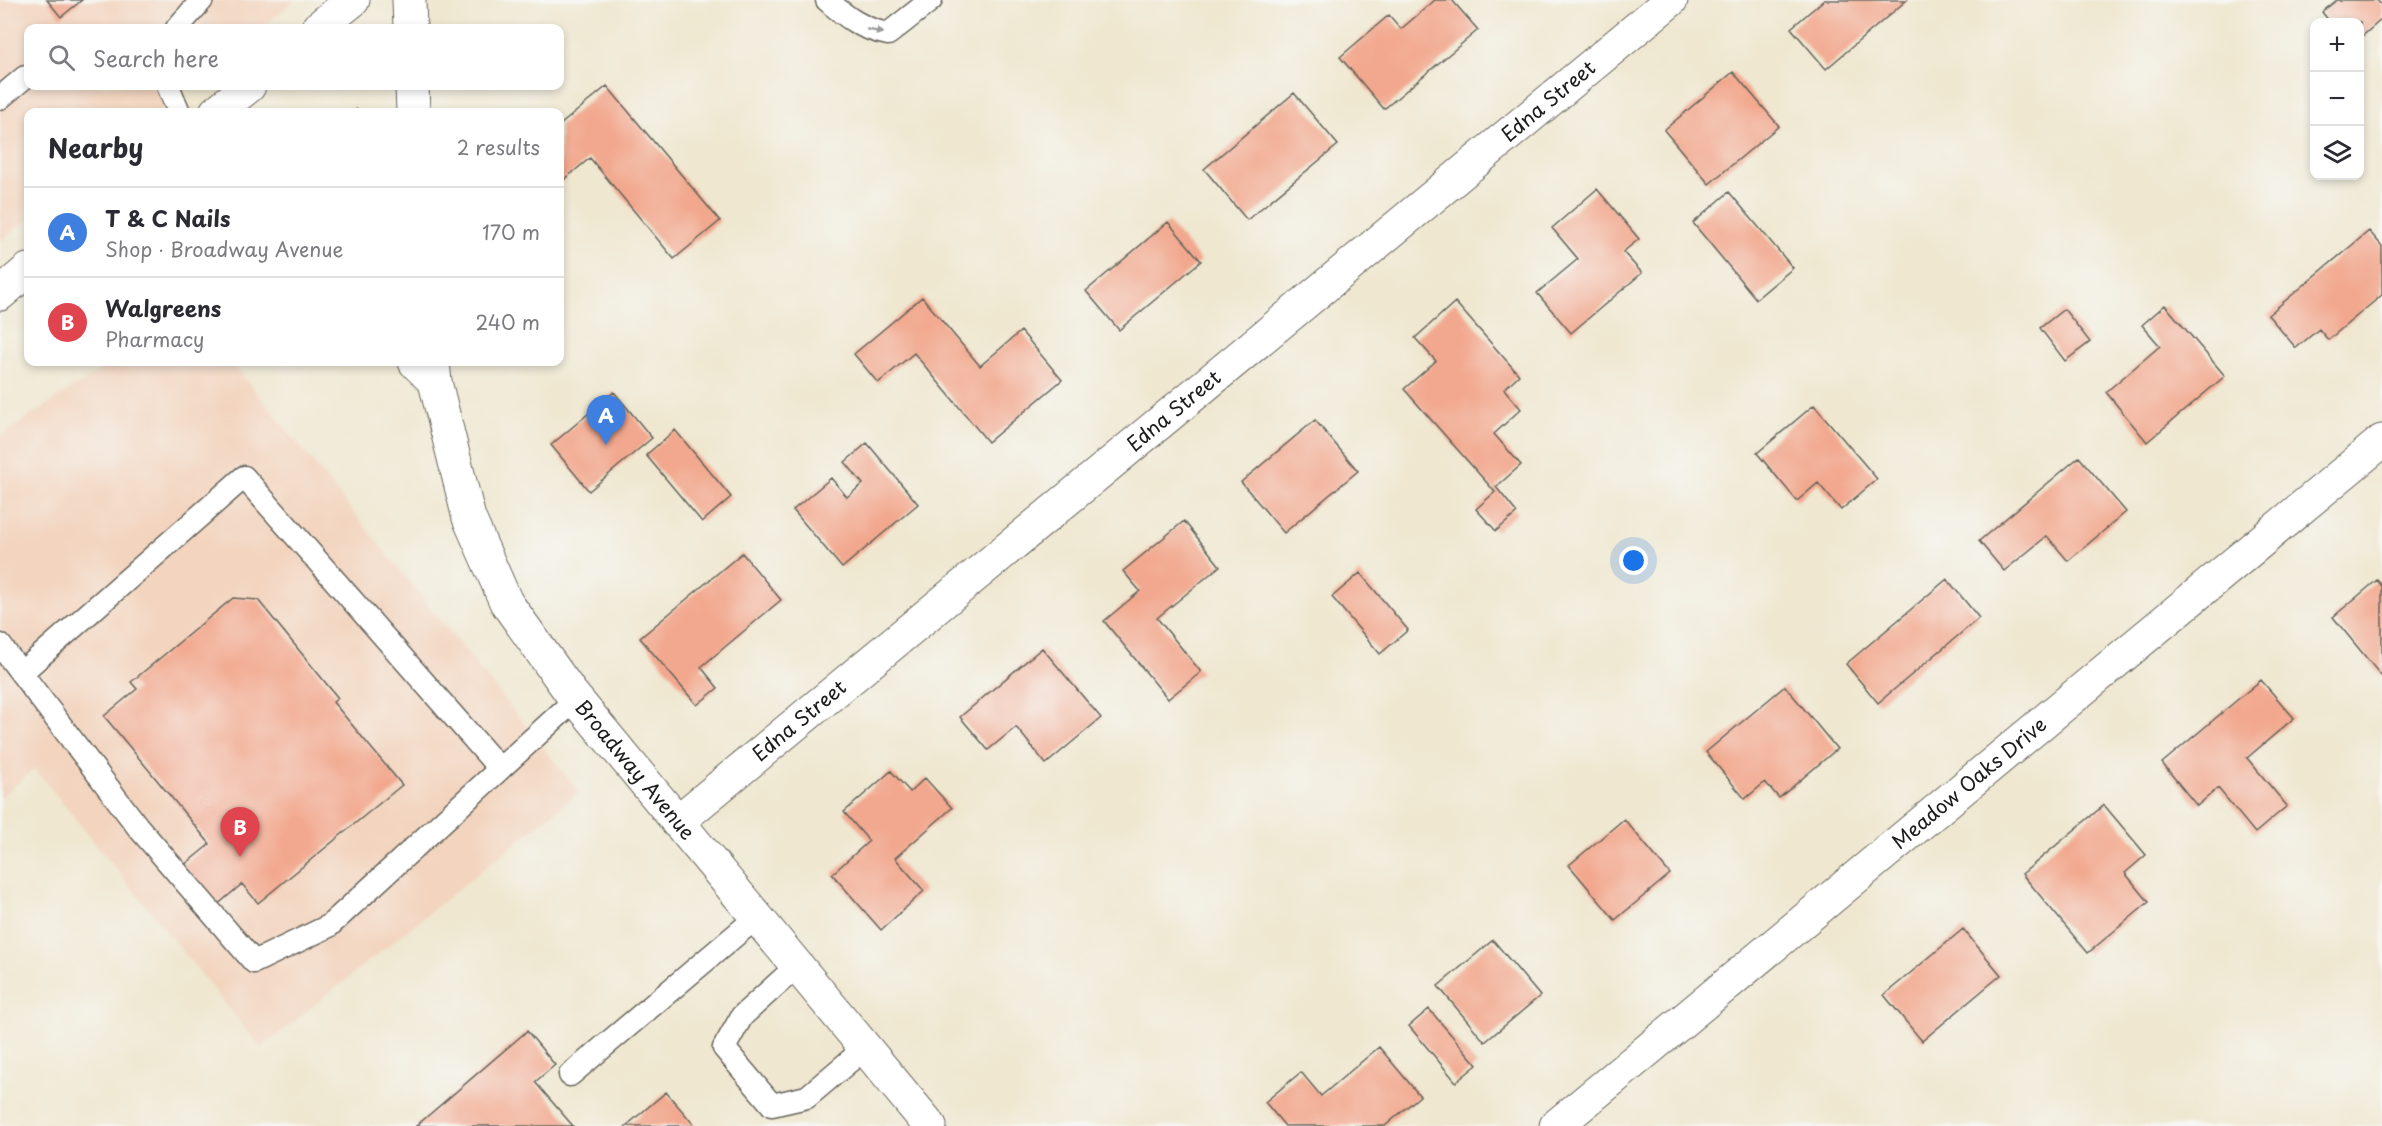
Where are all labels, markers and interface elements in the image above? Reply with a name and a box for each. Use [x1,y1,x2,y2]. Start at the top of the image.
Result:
map controls [2310,18,2364,180]
button: + [2310,18,2364,72]
search box [24,24,564,90]
one-way arrow [866,27,885,36]
icon: search [45,41,78,74]
text: Search here [93,41,219,74]
street label: Edna Street [1494,53,1601,148]
button: − [2310,72,2364,126]
button: layers [2310,126,2364,180]
text: Nearby [48,128,143,167]
text: 2 results [457,132,540,162]
text: T & C Nails [105,201,231,234]
text: A [60,217,75,247]
text: 170 m [482,217,540,247]
text: Shop · Broadway Avenue [105,234,343,264]
text: Walgreens [105,291,221,324]
text: B [61,307,74,337]
text: 240 m [475,307,540,337]
text: Pharmacy [105,324,205,354]
street label: Edna Street [1120,362,1227,458]
pin: A [586,396,626,445]
your location [1619,546,1648,575]
street label: Edna Street [745,672,852,768]
street label: Broadway Avenue [569,693,703,846]
street label: Meadow Oaks Drive [1885,709,2053,856]
pin: B [220,808,260,857]

